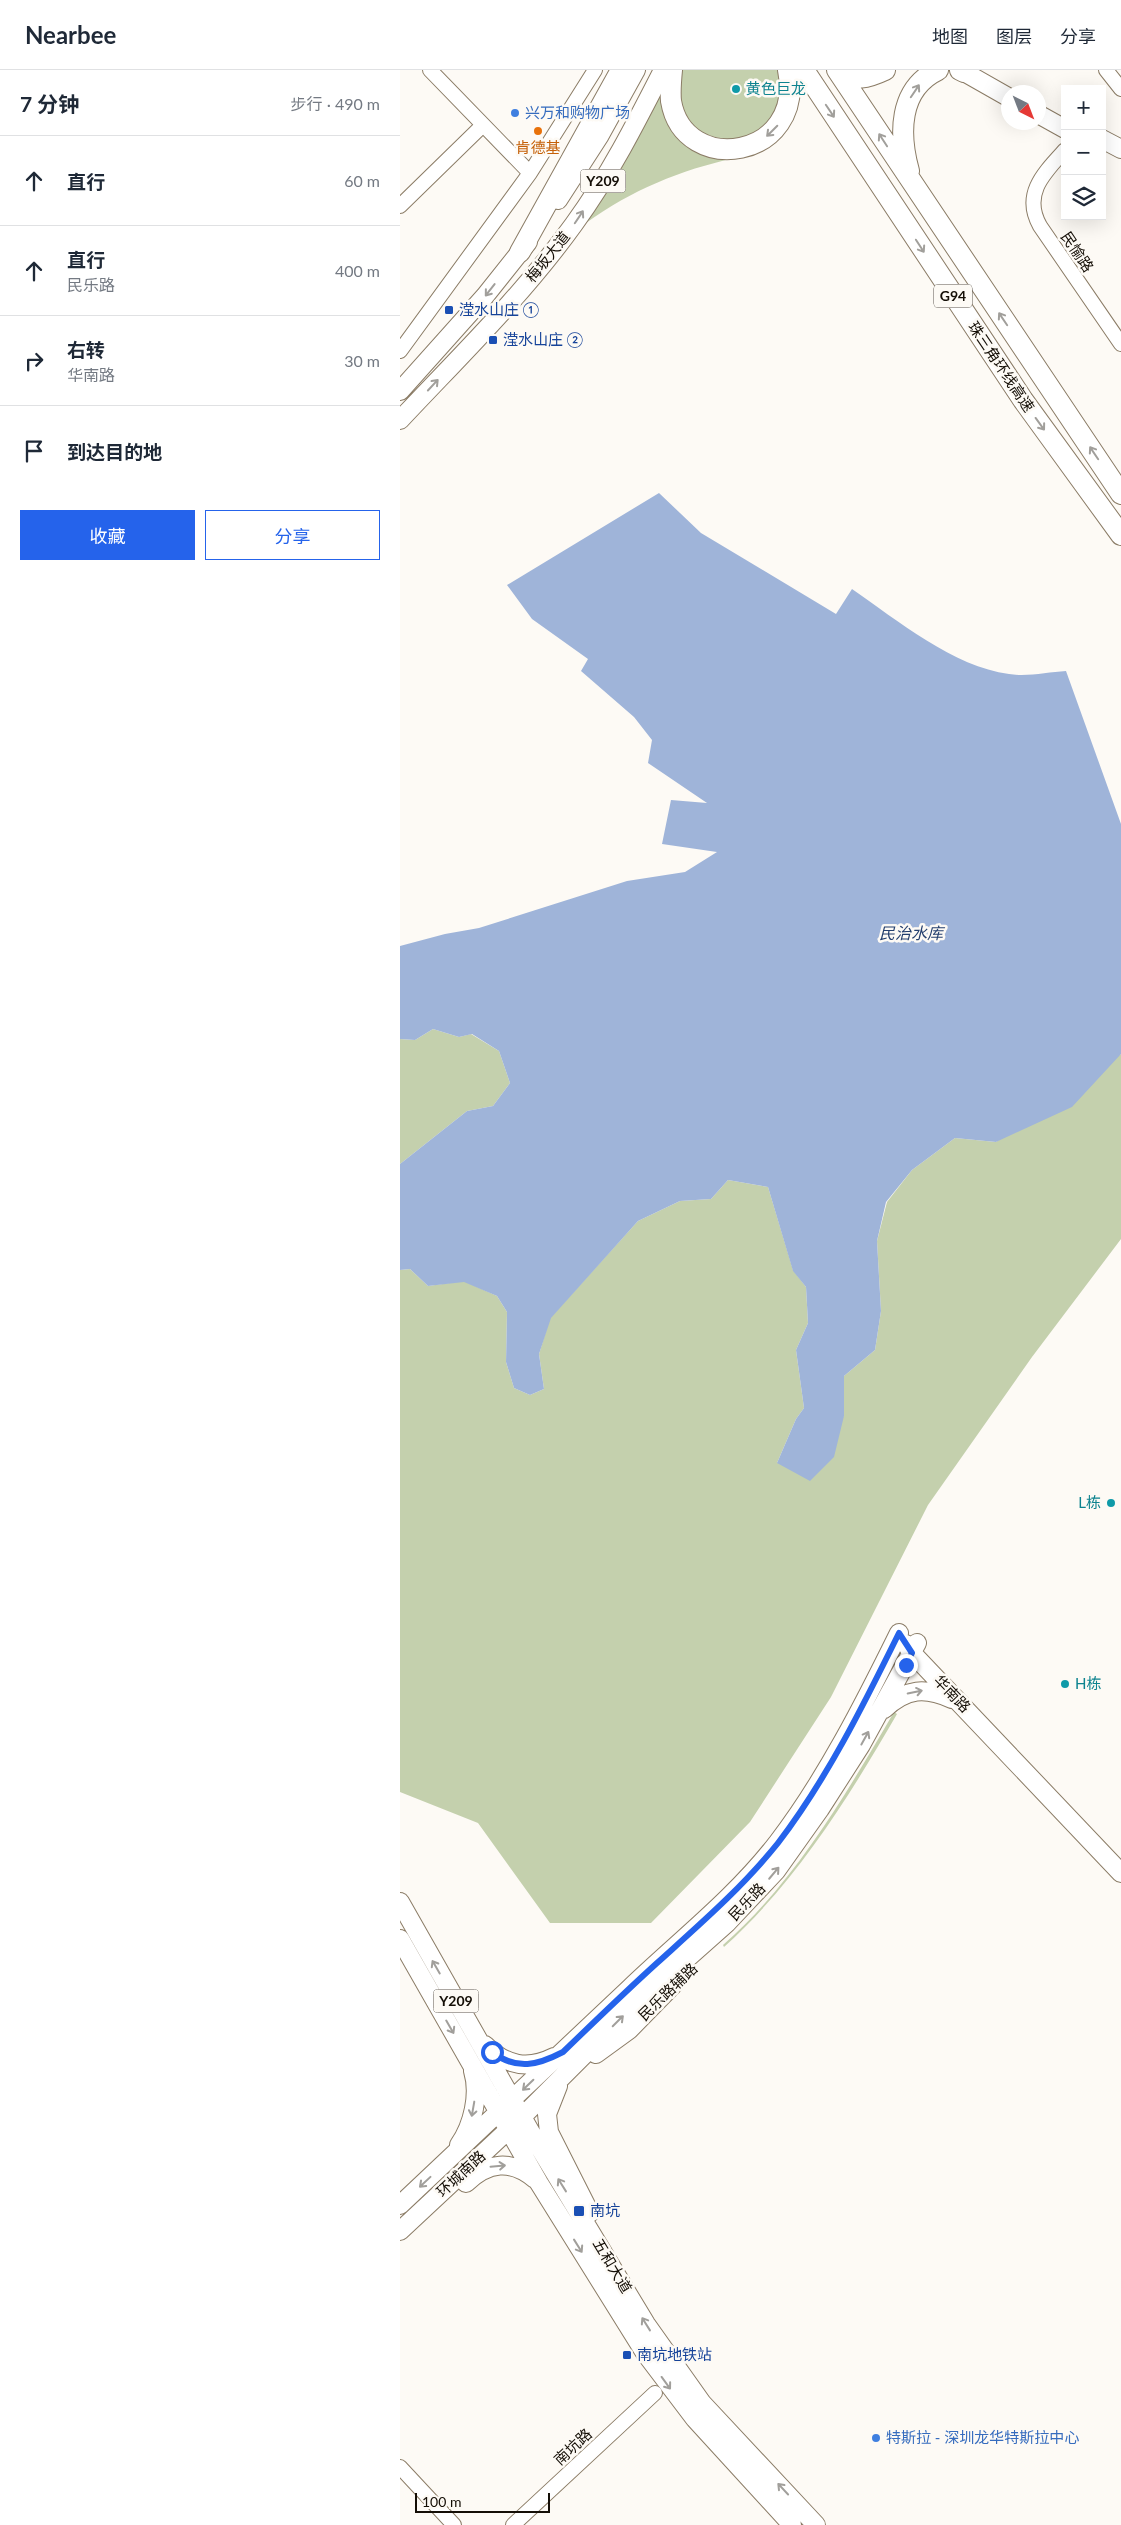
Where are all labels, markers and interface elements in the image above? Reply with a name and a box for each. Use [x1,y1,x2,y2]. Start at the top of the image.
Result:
text: Nearbee [25,20,116,49]
text: 地图 [932,25,968,47]
text: 图层 [996,25,1032,47]
text: 分享 [1060,25,1096,47]
place label: 黄色巨龙 [746,79,806,97]
marker: 黄色巨龙 [730,83,742,95]
one-way arrow [910,84,920,98]
north arrow [1001,85,1046,130]
map controls [1061,85,1106,220]
button: + [1061,85,1106,130]
text: 7 分钟 [20,91,79,116]
text: 步行 · 490 m [291,94,380,113]
place label: 兴万和购物广场 [525,103,630,121]
one-way arrow [826,103,836,117]
marker: 兴万和购物广场 [509,107,521,119]
marker: 肯德基 [532,125,544,137]
one-way arrow [766,125,779,137]
button: − [1061,130,1106,175]
one-way arrow [878,133,888,147]
place label: 肯德基 [515,138,561,156]
icon: ahead [20,167,48,195]
text: 直行 [67,170,105,193]
road number: Y209 [580,170,626,192]
text: 60 m [344,171,380,190]
button: layers [1061,175,1106,220]
one-way arrow [574,210,584,224]
street label: 梅坂大道 [521,227,573,285]
street label: 民愉路 [1058,228,1098,275]
one-way arrow [915,239,925,253]
text: 直行 [67,248,105,271]
icon: ahead [20,257,48,285]
text: 400 m [335,261,380,280]
text: 民乐路 [67,275,115,294]
one-way arrow [484,283,495,296]
road number: G94 [934,285,972,308]
place label: 滢水山庄 ① [459,300,539,318]
marker: 滢水山庄 ① [443,304,455,316]
one-way arrow [997,312,1007,326]
street label: 珠三角环线高速 [965,318,1039,415]
place label: 滢水山庄 ② [503,330,583,348]
marker: 滢水山庄 ② [487,334,499,346]
text: 右转 [67,338,105,361]
icon: right [20,347,48,375]
text: 30 m [344,351,380,370]
text: 华南路 [67,365,115,384]
one-way arrow [427,378,439,391]
one-way arrow [1035,417,1046,430]
icon: arrive [20,437,48,465]
text: 到达目的地 [67,440,162,463]
one-way arrow [1089,446,1099,460]
button: 收藏 [20,510,195,560]
button: 分享 [205,510,380,560]
water label: 民治水库 [879,923,946,942]
place label: L栋 [1078,1493,1101,1511]
marker: L栋 [1105,1497,1117,1509]
route end [895,1654,918,1677]
street label: 华南路 [931,1671,975,1716]
place label: H栋 [1075,1674,1101,1692]
marker: H栋 [1059,1678,1071,1690]
one-way arrow [907,1687,923,1696]
one-way arrow [860,1731,870,1746]
one-way arrow [769,1866,780,1879]
street label: 民乐路 [724,1879,768,1924]
one-way arrow [431,1959,441,1974]
street label: 民乐路辅路 [634,1959,701,2024]
road number: Y209 [434,1990,478,2012]
one-way arrow [612,2015,624,2027]
one-way arrow [445,2019,455,2034]
route start [481,2041,504,2064]
one-way arrow [522,2079,534,2091]
one-way arrow [467,2101,477,2117]
street label: 环城南路 [432,2146,488,2200]
one-way arrow [489,2161,505,2171]
one-way arrow [418,2176,431,2188]
one-way arrow [557,2178,567,2192]
place label: 南坑 [590,2201,620,2219]
marker: 南坑 [572,2204,586,2218]
street label: 五和大道 [590,2235,636,2296]
one-way arrow [574,2239,584,2253]
one-way arrow [641,2317,651,2331]
place label: 南坑地铁站 [637,2345,712,2363]
marker: 南坑地铁站 [621,2349,633,2361]
one-way arrow [661,2376,671,2390]
street label: 南坑路 [550,2424,595,2468]
place label: 特斯拉 - 深圳龙华特斯拉中心 [886,2428,1079,2446]
marker: 特斯拉 - 深圳龙华特斯拉中心 [870,2432,882,2444]
one-way arrow [777,2483,789,2496]
scale bar [415,2490,550,2513]
text: 100 m [422,2493,461,2510]

